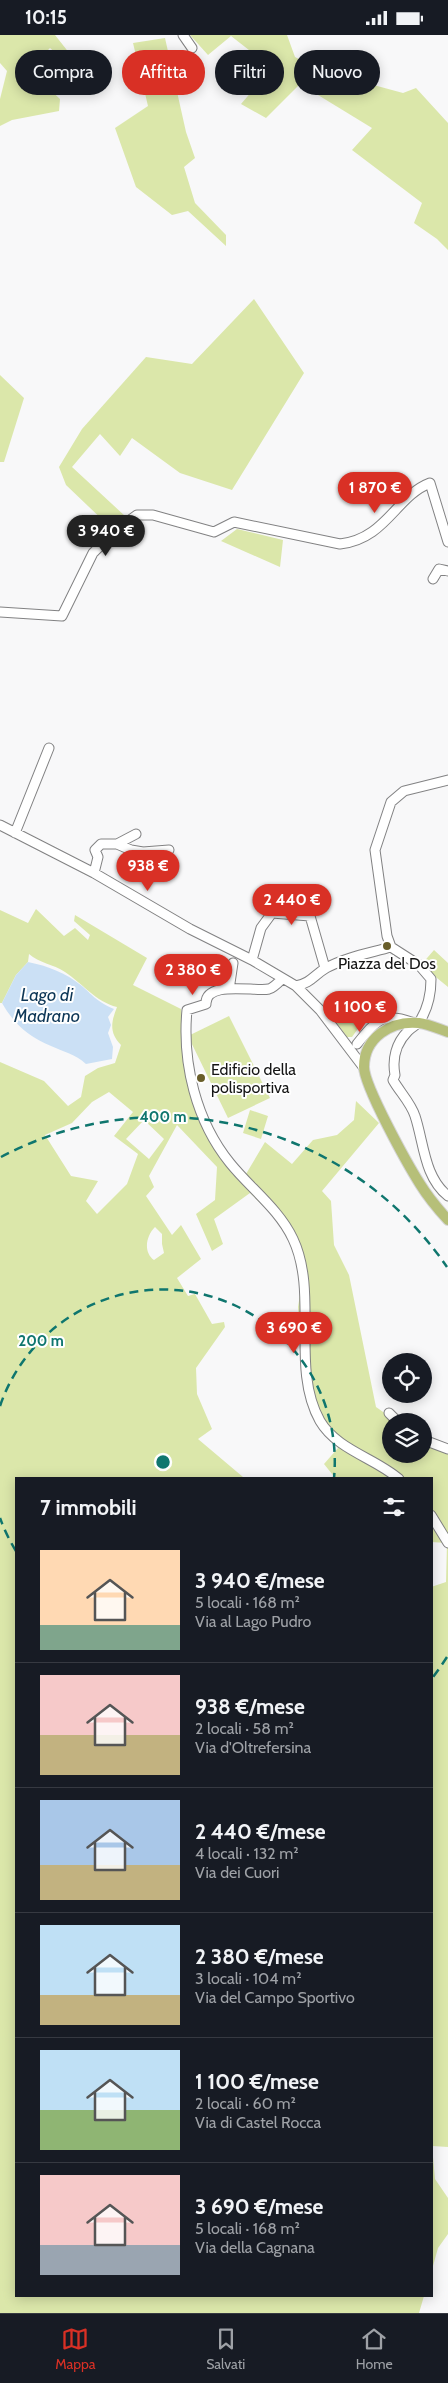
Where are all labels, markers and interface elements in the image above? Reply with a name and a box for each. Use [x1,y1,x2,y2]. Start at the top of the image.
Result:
text: 10:15 [25,6,67,29]
chip: Compra [15,50,112,95]
chip: Affitta [122,50,205,95]
chip: Filtri [215,50,284,95]
chip: Nuovo [294,50,380,95]
pin: 1 870 € [329,471,421,514]
text: 1 870 € [349,478,401,497]
pin: 3 940 € [60,515,152,557]
text: 3 940 € [78,521,134,540]
pin: 938 € [113,849,183,892]
text: 938 € [127,856,169,875]
pin: 2 440 € [246,883,338,926]
text: 2 440 € [263,890,321,909]
marker: Piazza del Dos [381,940,393,952]
pin: 2 380 € [147,953,239,996]
place label: Piazza del Dos [338,954,436,973]
text: 2 380 € [165,960,221,979]
water label: Lago di Madrano [13,984,80,1027]
pin: 1 100 € [314,991,406,1033]
text: 1 100 € [334,997,386,1016]
place label: Edificio della polisportiva [211,1060,296,1097]
marker: Edificio della polisportiva [195,1072,207,1084]
text: 400 m [140,1108,186,1126]
pin: 3 690 € [248,1311,340,1354]
text: 3 690 € [266,1318,322,1337]
text: 200 m [18,1332,64,1350]
map controls [382,1353,432,1463]
button: locate [382,1353,432,1403]
button: layers [382,1413,432,1463]
centre of rings [154,1453,172,1471]
icon: filters [380,1493,408,1521]
text: 7 immobili [40,1495,137,1520]
text: 3 940 €/mese [195,1568,325,1593]
icon: home [80,1570,140,1630]
text: 5 locali · 168 m² [195,1593,300,1612]
text: Via al Lago Pudro [195,1612,311,1631]
text: 938 €/mese [195,1694,305,1719]
icon: home [80,1695,140,1755]
text: 2 locali · 58 m² [195,1719,294,1738]
text: Via d'Oltrefersina [195,1738,311,1757]
text: 2 440 €/mese [195,1819,326,1844]
icon: home [80,1820,140,1880]
text: 4 locali · 132 m² [195,1844,299,1863]
text: Via dei Cuori [195,1863,279,1882]
text: 2 380 €/mese [195,1944,324,1969]
icon: home [80,1945,140,2005]
text: 3 locali · 104 m² [195,1969,301,1988]
text: Via del Campo Sportivo [195,1988,355,2007]
text: 1 100 €/mese [195,2069,319,2094]
icon: home [80,2070,140,2130]
text: 2 locali · 60 m² [195,2094,296,2113]
text: Via di Castel Rocca [195,2113,321,2132]
text: 3 690 €/mese [195,2194,323,2219]
icon: home [80,2195,140,2255]
text: 5 locali · 168 m² [195,2219,300,2238]
text: Via della Cagnana [195,2238,315,2257]
tab: Mappa [55,2325,96,2373]
tab: Salvati [206,2325,245,2373]
tab: Home [356,2325,393,2373]

